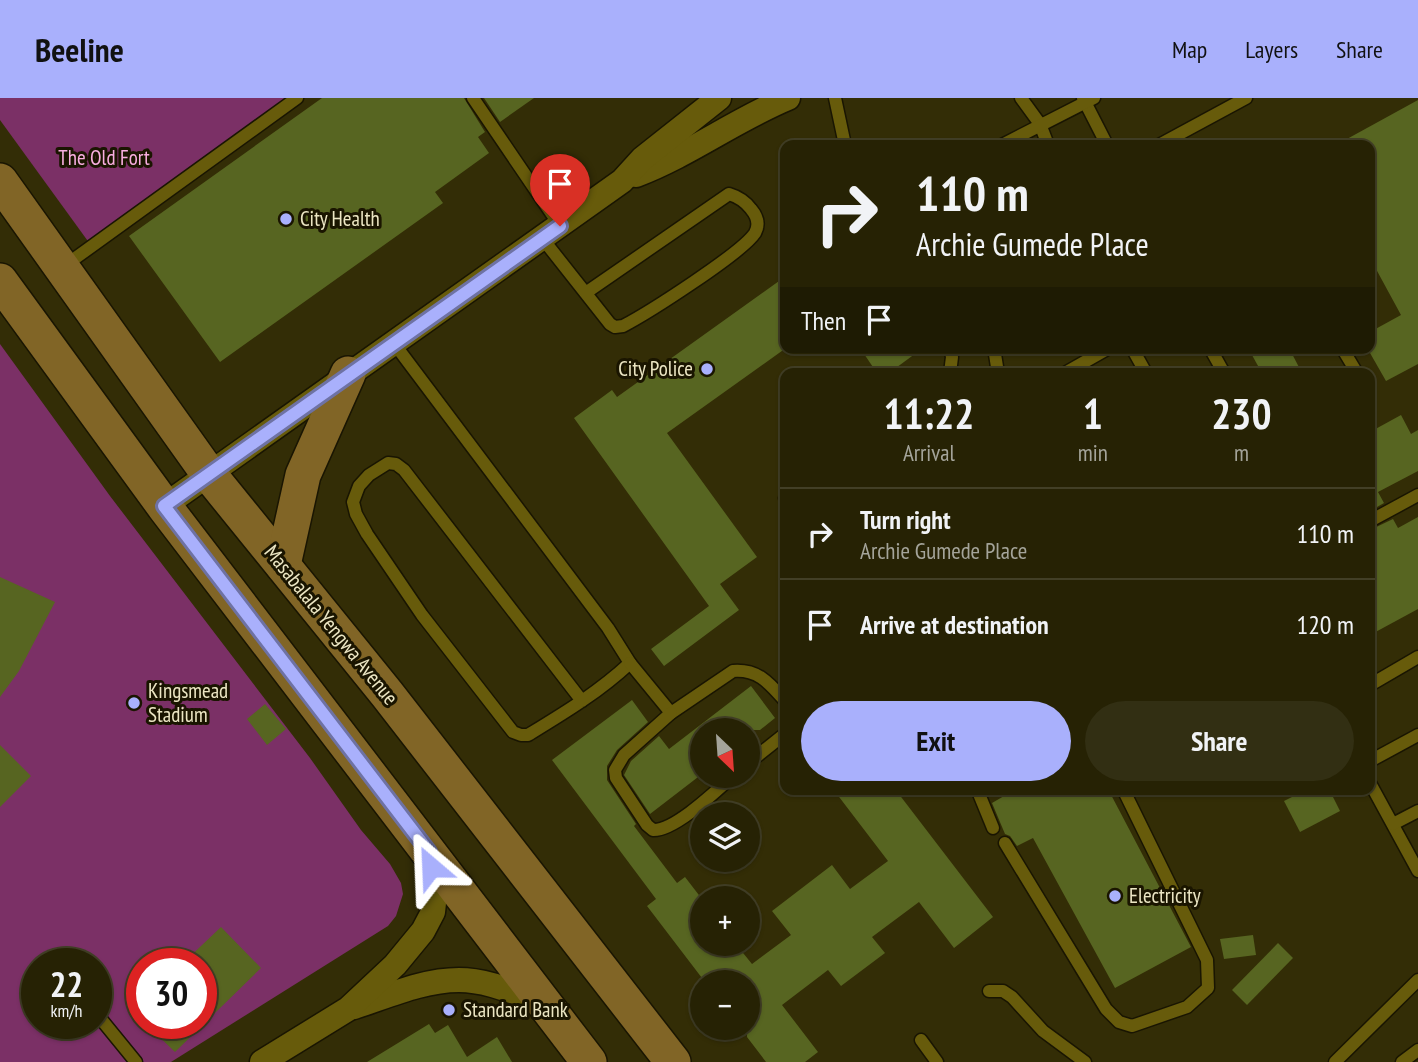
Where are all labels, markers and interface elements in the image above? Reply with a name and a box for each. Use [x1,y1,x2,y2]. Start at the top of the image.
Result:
text: Beeline [35,28,124,71]
text: Map [1172,34,1207,65]
text: Layers [1245,34,1298,65]
text: Share [1336,34,1383,65]
park label: The Old Fort [58,144,150,171]
pin [530,154,590,226]
text: 110 m [916,161,1029,225]
icon: arrive [541,165,579,203]
icon: right [801,168,892,259]
place label: City Health [300,205,380,232]
marker: City Health [278,211,294,227]
text: Archie Gumede Place [916,223,1149,265]
icon: arrive [860,301,898,339]
text: Then [801,304,846,337]
place label: City Police [618,355,693,382]
marker: City Police [699,361,715,377]
text: 11:22 [883,386,974,441]
text: 1 [1083,386,1103,441]
text: 230 [1211,386,1272,441]
text: Arrival [903,438,955,467]
text: min [1078,438,1108,467]
text: m [1234,438,1249,467]
text: Turn right [860,503,951,536]
icon: right [801,515,839,553]
text: 110 m [1296,517,1354,550]
text: Archie Gumede Place [860,536,1027,565]
street label: Masabalala Yengwa Avenue [259,539,404,710]
icon: arrive [801,606,839,644]
text: Arrive at destination [860,608,1049,641]
text: 120 m [1296,608,1354,641]
place label: Kingsmead Stadium [148,677,228,728]
marker: Kingsmead Stadium [126,695,142,711]
button: Exit [801,701,1071,781]
button: Share [1085,701,1354,781]
north arrow [690,718,760,788]
map controls [690,718,760,1040]
button: layers [690,802,760,872]
position arrow [394,830,468,904]
place label: Electricity [1129,882,1201,909]
button: + [690,886,760,956]
marker: Electricity [1107,888,1123,904]
speed limit sign: 30 [126,948,217,1039]
text: 22 [50,961,83,1007]
button: − [690,970,760,1040]
place label: Standard Bank [463,996,568,1023]
text: km/h [51,999,82,1022]
marker: Standard Bank [441,1002,457,1018]

